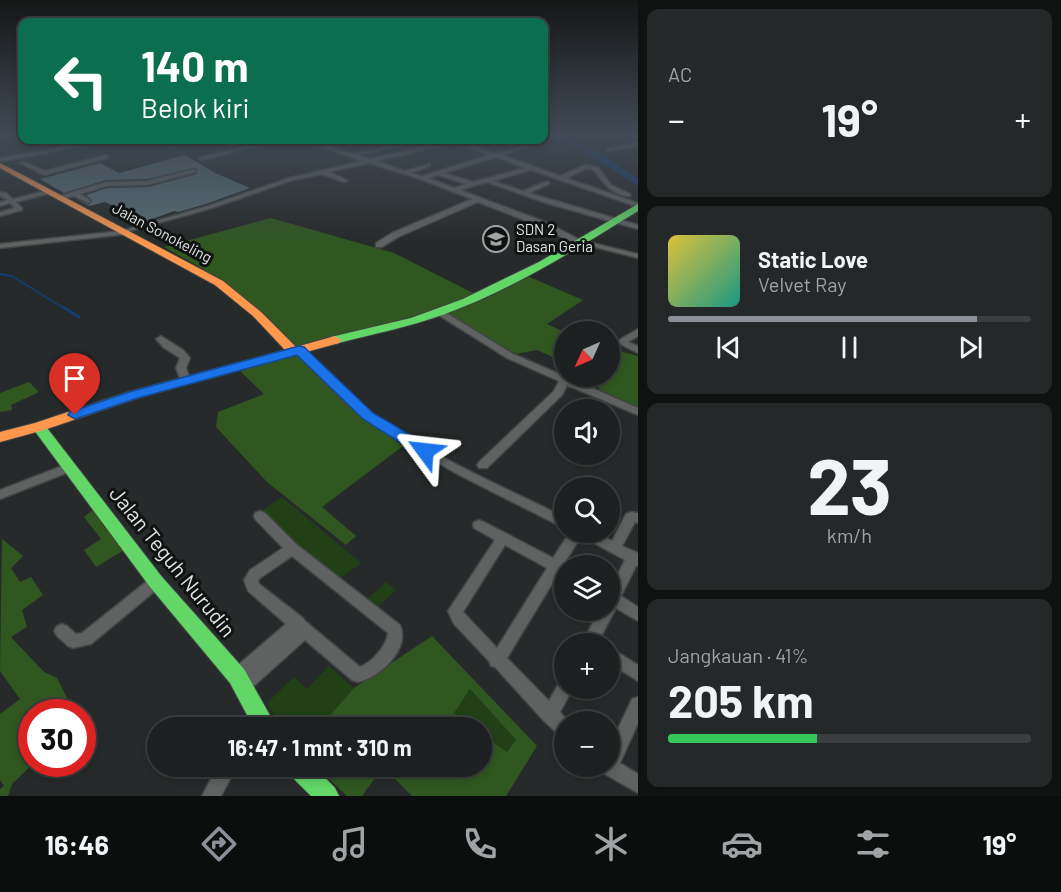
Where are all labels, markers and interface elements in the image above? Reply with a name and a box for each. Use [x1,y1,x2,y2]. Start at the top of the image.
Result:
text: 140 m [141,40,249,90]
icon: left [42,42,120,120]
text: AC [668,62,692,86]
text: Belok kiri [141,91,249,123]
text: 19° [821,92,878,146]
text: − [668,99,685,139]
text: + [1015,99,1031,139]
street label: Jalan Sonokeling [110,198,215,266]
place label: SDN 2 Dasan Geria [516,220,593,255]
school or university icon: SDN 2 Dasan Geria [481,224,511,254]
text: Static Love [758,246,868,272]
text: Velvet Ray [758,272,847,296]
north arrow [554,321,620,387]
map controls [554,321,620,777]
icon: previous [712,331,745,364]
icon: pause [833,331,866,364]
icon: next [954,331,987,364]
pin [49,353,100,415]
icon: arrive [58,362,91,395]
button: sound [554,399,620,465]
position arrow [393,419,457,483]
text: 23 [807,437,892,531]
button: search [554,477,620,543]
street label: Jalan Teguh Nurudin [105,481,241,641]
text: km/h [827,523,872,547]
button: layers [554,555,620,621]
button: + [554,633,620,699]
text: Jangkauan · 41% [668,643,808,667]
text: 205 km [668,673,814,727]
speed limit sign: 30 [18,699,96,777]
button: − [554,711,620,777]
text: 16:47 · 1 mnt · 310 m [227,734,412,760]
icon: directions [198,823,240,865]
icon: music [329,823,371,865]
icon: phone [459,823,501,865]
icon: climate [590,823,632,865]
icon: car [721,823,763,865]
icon: filters [852,823,894,865]
text: 16:46 [44,828,109,860]
text: 19° [982,828,1017,860]

